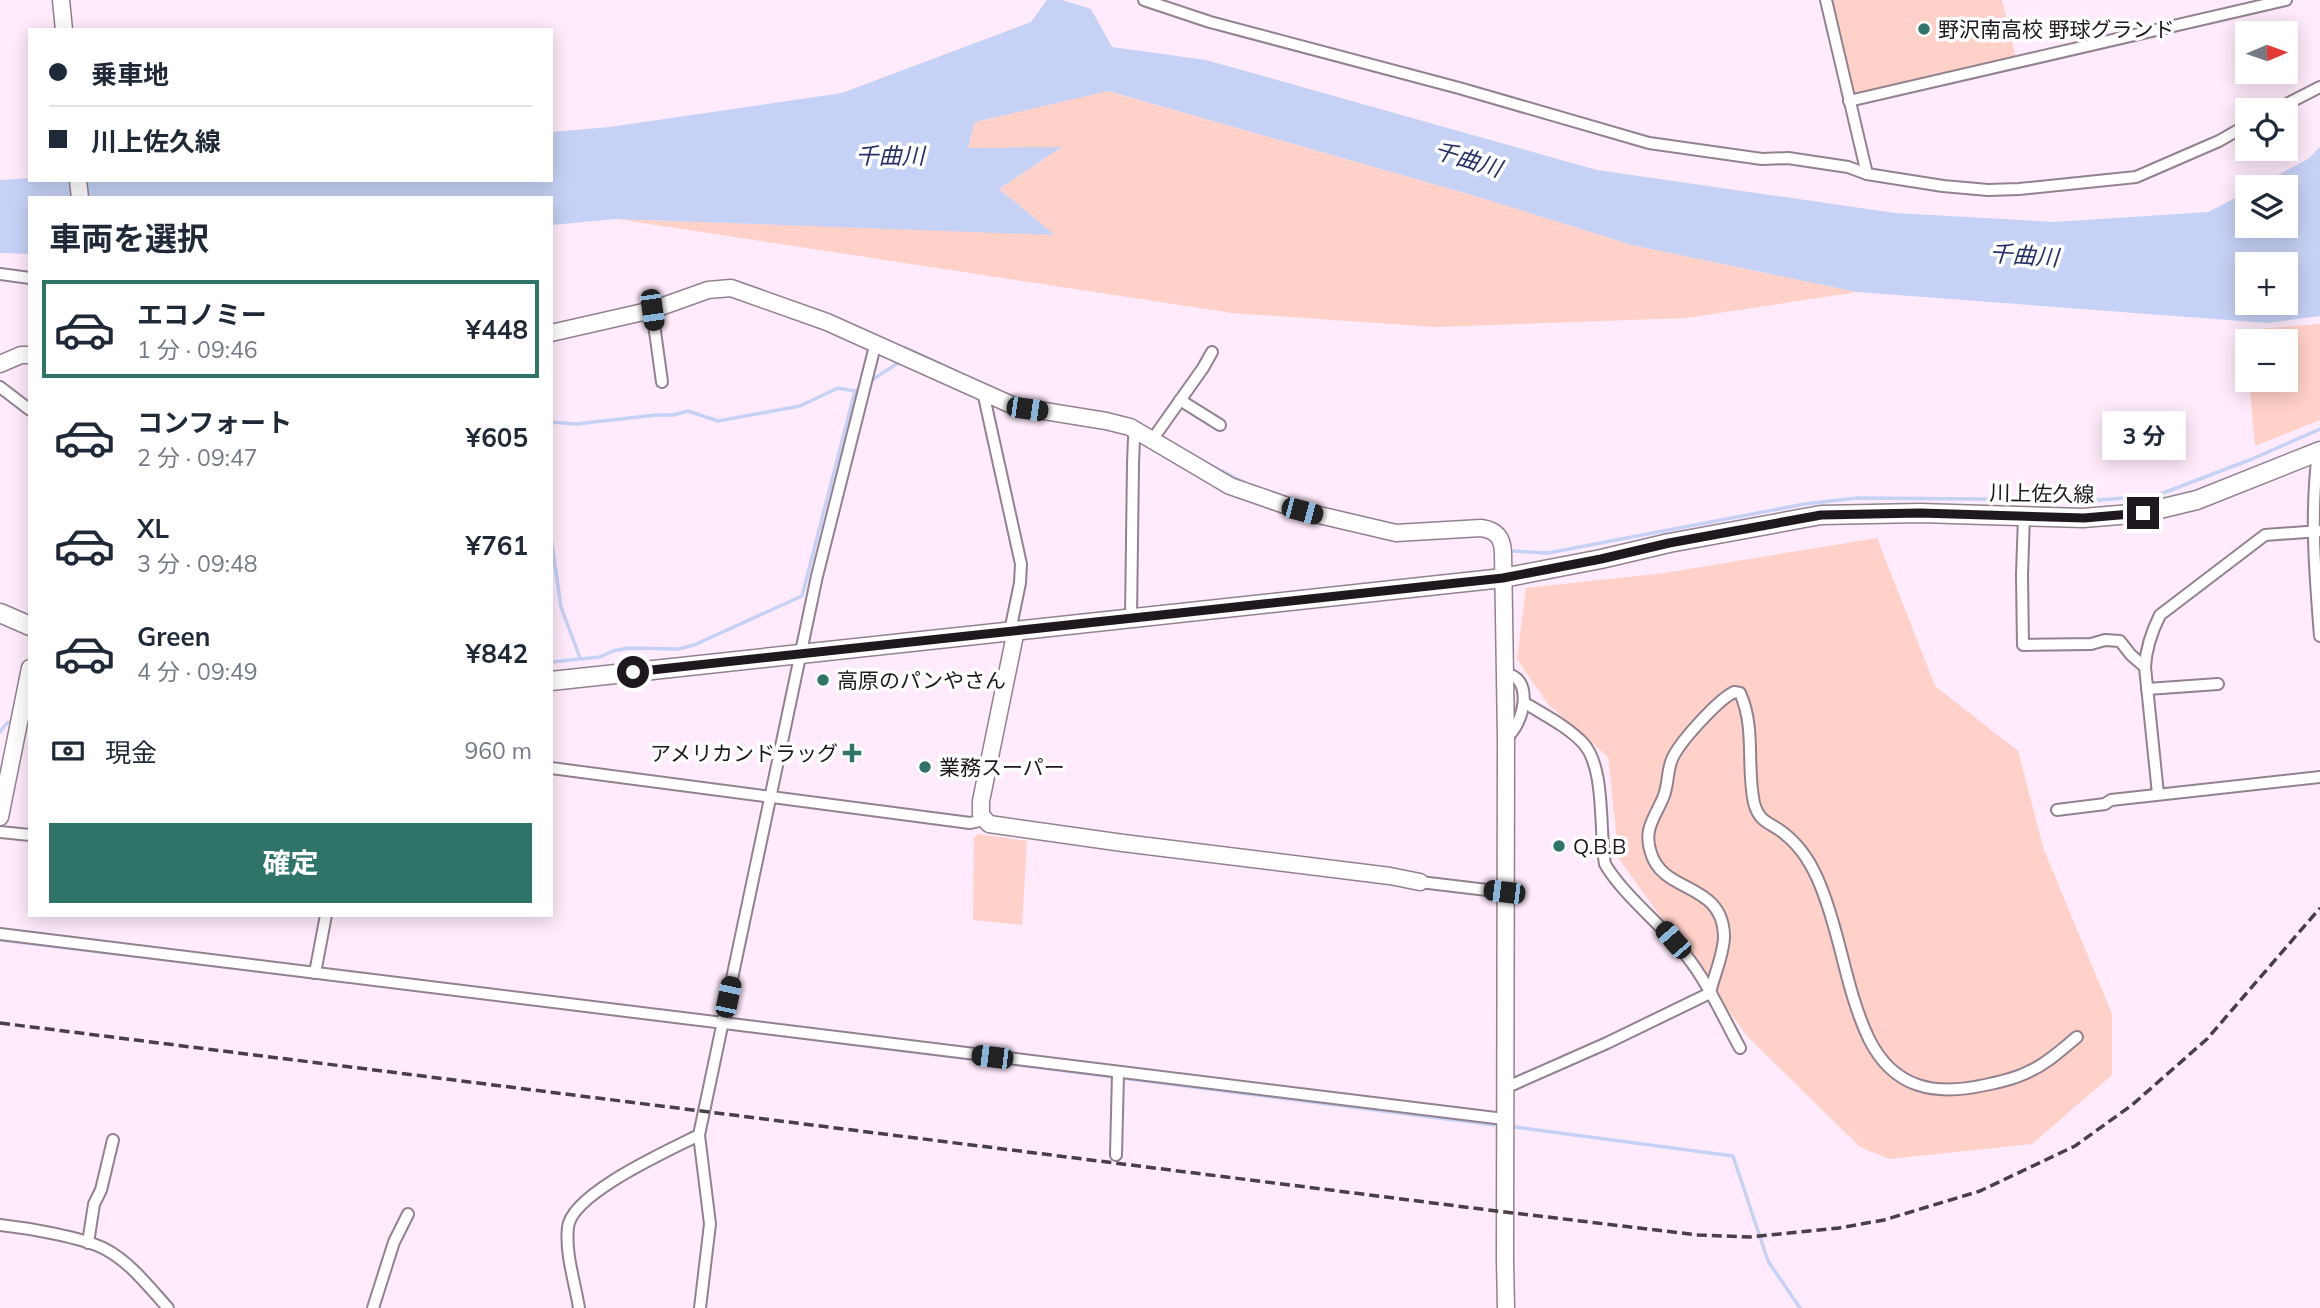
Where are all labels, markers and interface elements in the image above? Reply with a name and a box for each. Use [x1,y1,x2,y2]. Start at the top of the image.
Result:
place label: 野沢南高校 野球グランド [1938,16,2174,42]
marker: 野沢南高校 野球グランド [1916,21,1932,37]
north arrow [2235,21,2298,84]
map controls [2235,21,2298,392]
text: 乗車地 [91,58,169,91]
button: locate [2235,98,2298,161]
text: 川上佐久線 [91,125,221,158]
water label: 千曲川 [1431,135,1508,184]
water label: 千曲川 [856,141,928,170]
button: layers [2235,175,2298,238]
text: 車両を選択 [49,218,209,258]
water label: 千曲川 [1989,238,2062,272]
button: + [2235,252,2298,315]
car [639,288,666,332]
icon: car [53,298,116,361]
text: エコノミー [137,298,267,331]
text: ¥448 [466,313,528,346]
button: − [2235,329,2298,392]
text: 1 分 · 09:46 [137,335,258,364]
car [1005,396,1050,422]
icon: car [53,406,116,469]
text: コンフォート [137,406,292,439]
callout: 3 分 [2101,412,2185,461]
text: ¥605 [466,421,528,454]
text: 3 分 [2122,421,2166,450]
text: 2 分 · 09:47 [137,443,258,472]
street label: 川上佐久線 [1989,479,2095,507]
car [1279,495,1326,527]
route end [2127,497,2159,529]
text: XL [137,512,169,545]
icon: car [53,514,116,577]
text: ¥761 [466,529,528,562]
text: 3 分 · 09:48 [137,549,258,578]
text: Green [137,620,210,653]
icon: car [53,622,116,685]
text: ¥842 [466,637,528,670]
route start [617,656,649,688]
text: 4 分 · 09:49 [137,657,258,686]
place label: 高原のパンやさん [837,667,1006,693]
marker: 高原のパンやさん [815,672,831,688]
icon: cash [49,732,87,770]
text: 現金 [105,736,157,769]
text: 960 m [464,736,532,765]
place label: アメリカンドラッグ [650,740,838,766]
marker: アメリカンドラッグ [844,745,860,761]
place label: 業務スーパー [939,754,1065,780]
marker: 業務スーパー [917,759,933,775]
button: 確定 [49,823,532,903]
place label: Q.B.B [1573,833,1626,859]
marker: Q.B.B [1551,838,1567,854]
car [1482,879,1527,905]
car [1652,917,1695,963]
car [714,974,743,1020]
car [970,1044,1015,1070]

